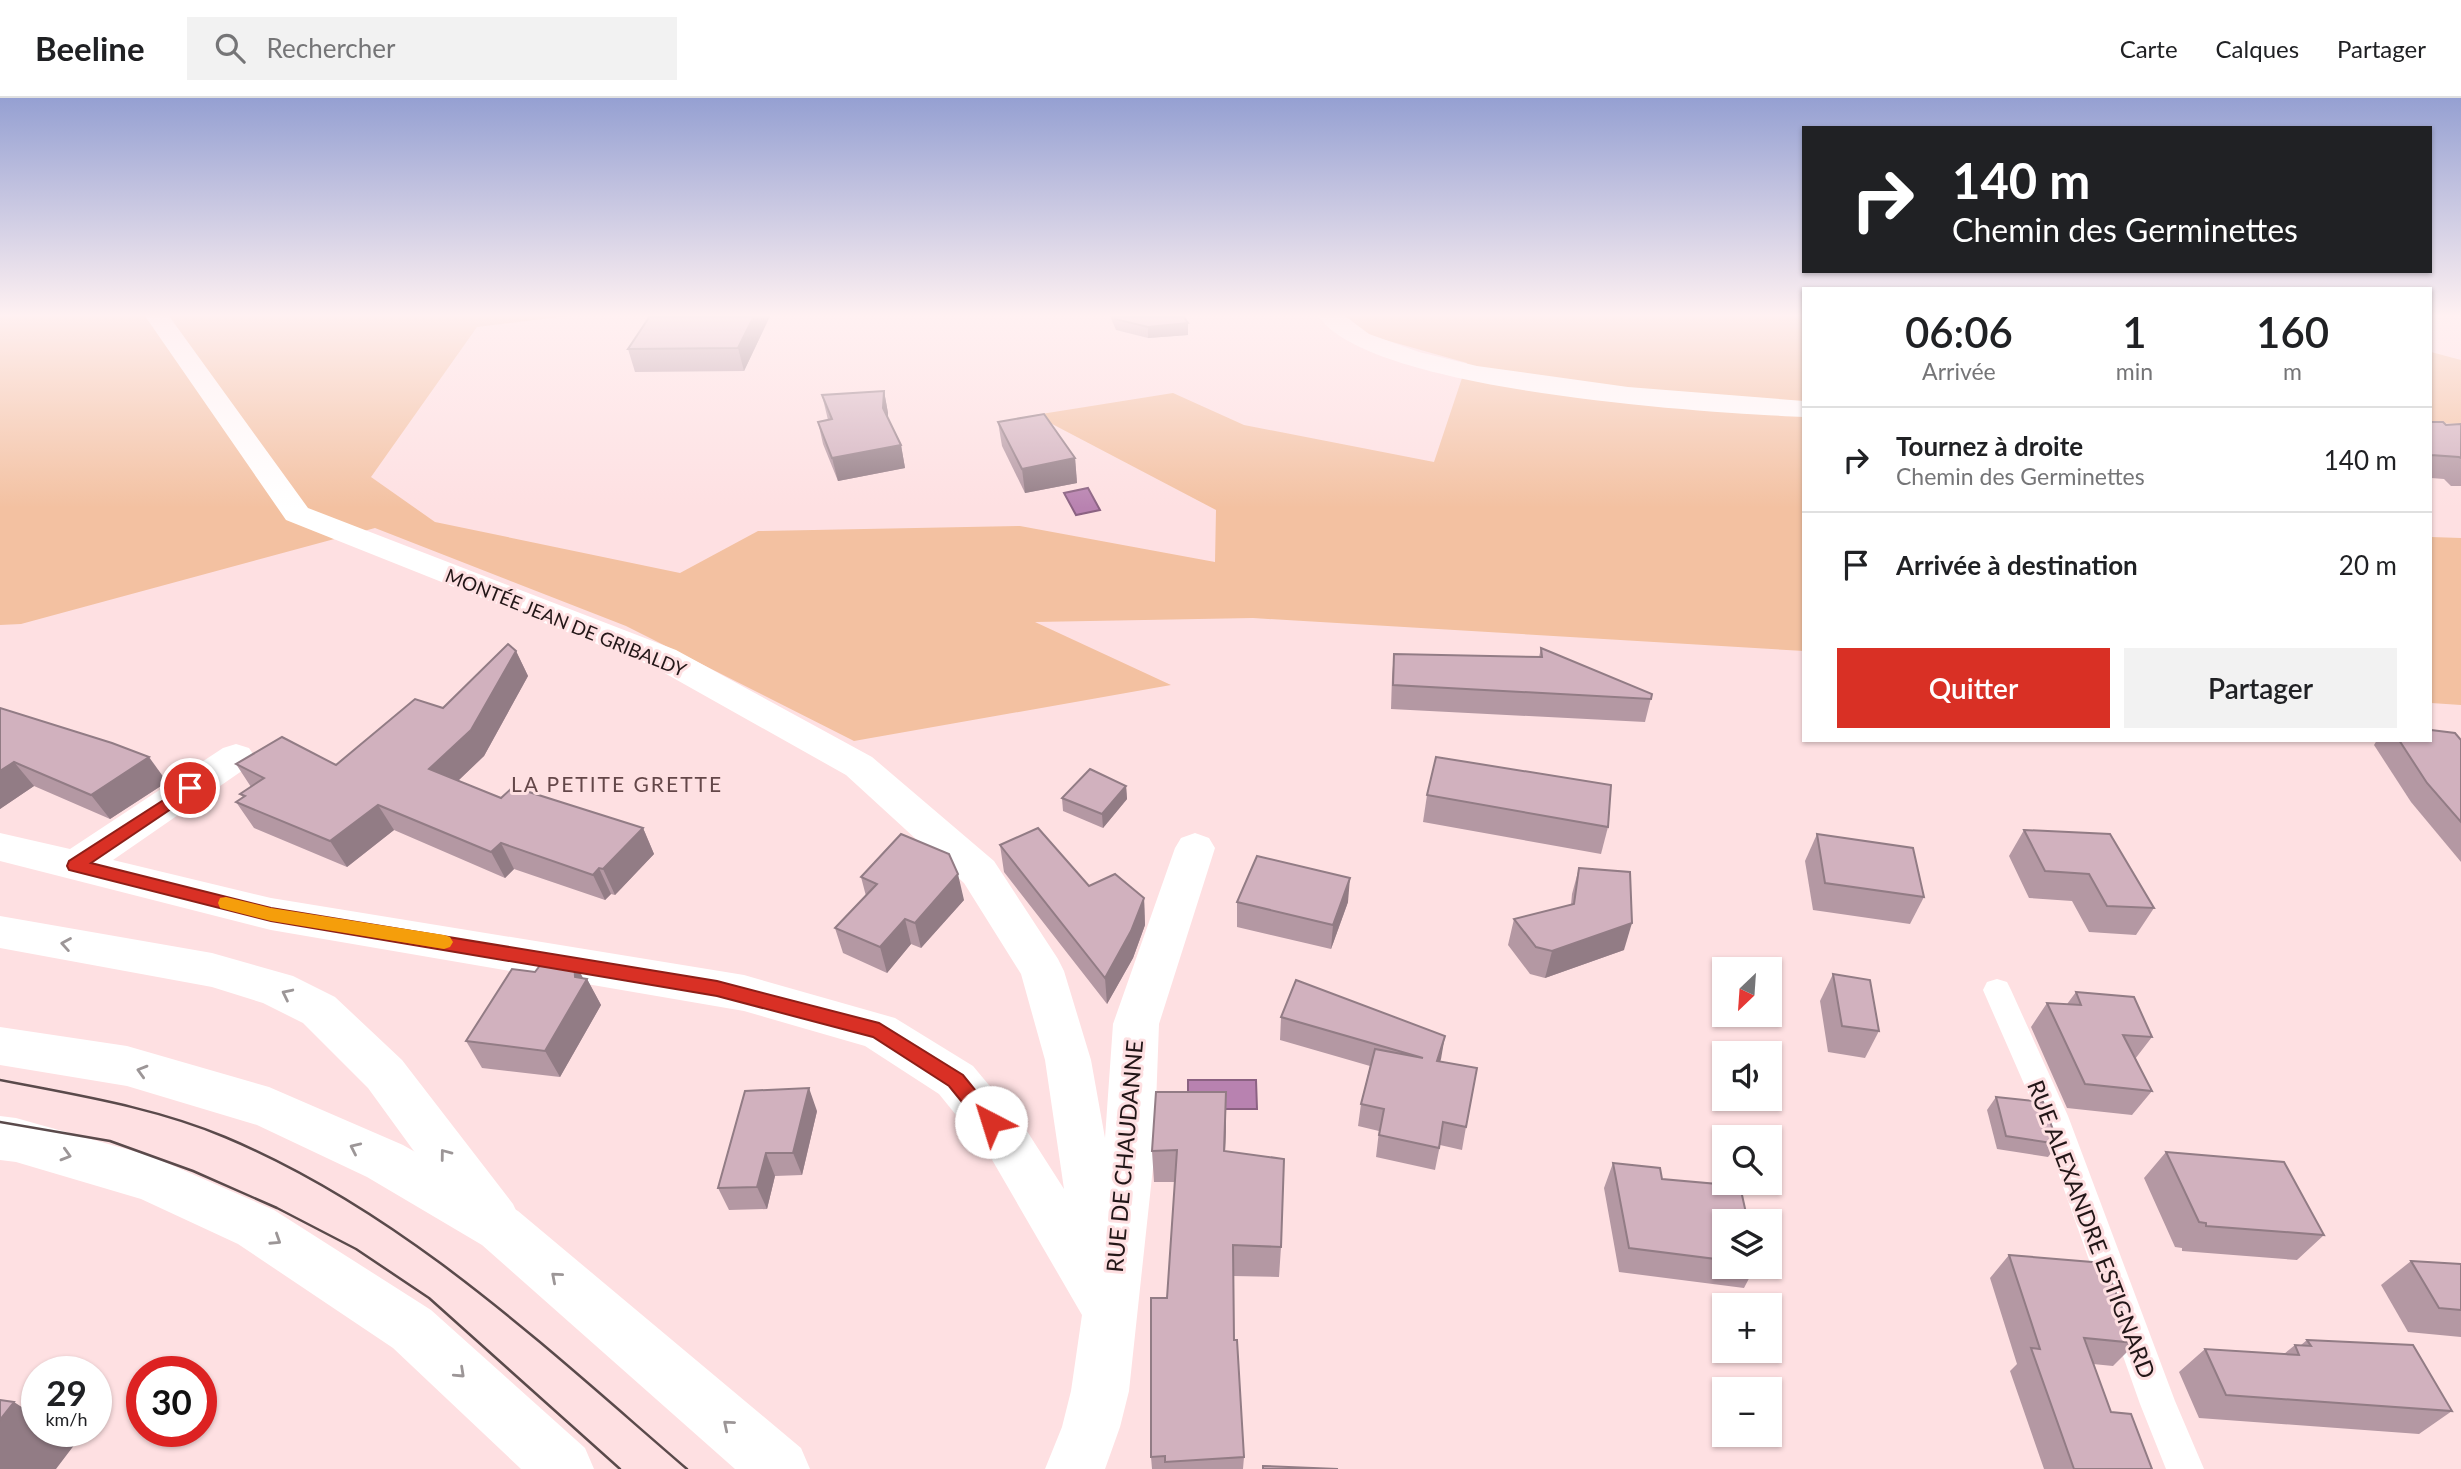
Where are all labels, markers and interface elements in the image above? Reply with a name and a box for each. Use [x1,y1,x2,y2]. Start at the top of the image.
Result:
search box [187,17,677,80]
text: Beeline [35,28,145,68]
icon: search [211,29,249,67]
text: Rechercher [267,32,395,64]
text: Carte [2120,34,2178,63]
text: Calques [2216,34,2299,63]
text: Partager [2337,34,2426,63]
text: 140 m [1952,151,2090,209]
icon: right [1837,154,1928,245]
text: Chemin des Germinettes [1952,210,2298,249]
text: 06:06 [1905,307,2013,357]
text: 1 [2122,307,2147,357]
text: 160 [2256,307,2329,357]
text: Arrivée [1922,357,1996,385]
text: min [2116,357,2153,385]
text: m [2283,357,2302,385]
text: Tournez à droite [1896,430,2083,462]
icon: right [1837,441,1875,479]
text: 140 m [2324,444,2397,476]
text: Chemin des Germinettes [1896,462,2145,490]
icon: arrive [1837,546,1875,584]
text: Arrivée à destination [1896,549,2138,581]
text: 20 m [2339,549,2397,581]
street label: MONTÉE JEAN DE GRIBALDY [442,563,690,681]
button: Quitter [1837,648,2110,728]
button: Partager [2124,648,2397,728]
pin [160,758,220,818]
icon: arrive [171,769,209,807]
district label: LA PETITE GRETTE [511,771,723,796]
one-way arrow [60,937,72,952]
north arrow [1712,957,1782,1027]
map controls [1712,957,1782,1447]
one-way arrow [282,988,294,1002]
street label: RUE DE CHAUDANNE [1100,1039,1148,1273]
button: sound [1712,1041,1782,1111]
one-way arrow [136,1064,148,1079]
street label: RUE ALEXANDRE ESTIGNARD [2022,1076,2162,1382]
position arrow [954,1085,1028,1159]
button: search [1712,1125,1782,1195]
one-way arrow [350,1142,362,1156]
one-way arrow [60,1146,72,1161]
one-way arrow [441,1149,453,1162]
button: layers [1712,1209,1782,1279]
one-way arrow [268,1232,281,1244]
one-way arrow [551,1273,564,1285]
button: + [1712,1293,1782,1363]
speed limit sign: 30 [126,1356,217,1447]
one-way arrow [452,1365,465,1377]
text: 29 [46,1371,87,1413]
button: − [1712,1377,1782,1447]
text: km/h [45,1408,88,1430]
one-way arrow [723,1421,736,1433]

